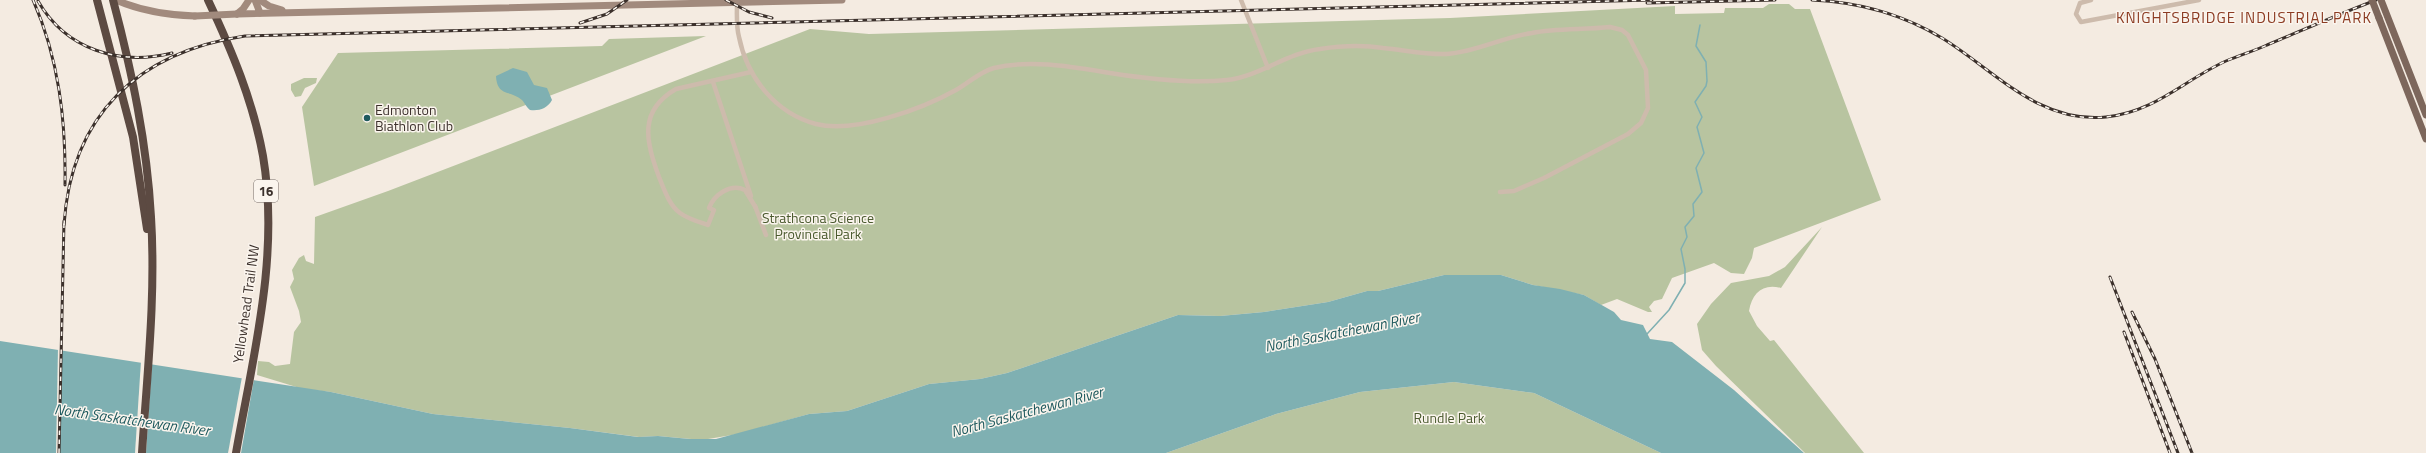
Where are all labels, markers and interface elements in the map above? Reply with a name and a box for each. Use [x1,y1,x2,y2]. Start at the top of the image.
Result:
district label: KNIGHTSBRIDGE INDUSTRIAL PARK [2116,6,2372,29]
place label: Edmonton Biathlon Club [375,99,453,136]
marker: Edmonton Biathlon Club [362,113,372,123]
road number: 16 [254,180,278,202]
park label: Strathcona Science Provincial Park [762,207,874,244]
street label: Yellowhead Trail NW [227,243,264,365]
water label: North Saskatchewan River [1263,305,1423,358]
water label: North Saskatchewan River [948,380,1108,443]
water label: North Saskatchewan River [53,397,213,442]
park label: Rundle Park [1413,407,1485,428]

